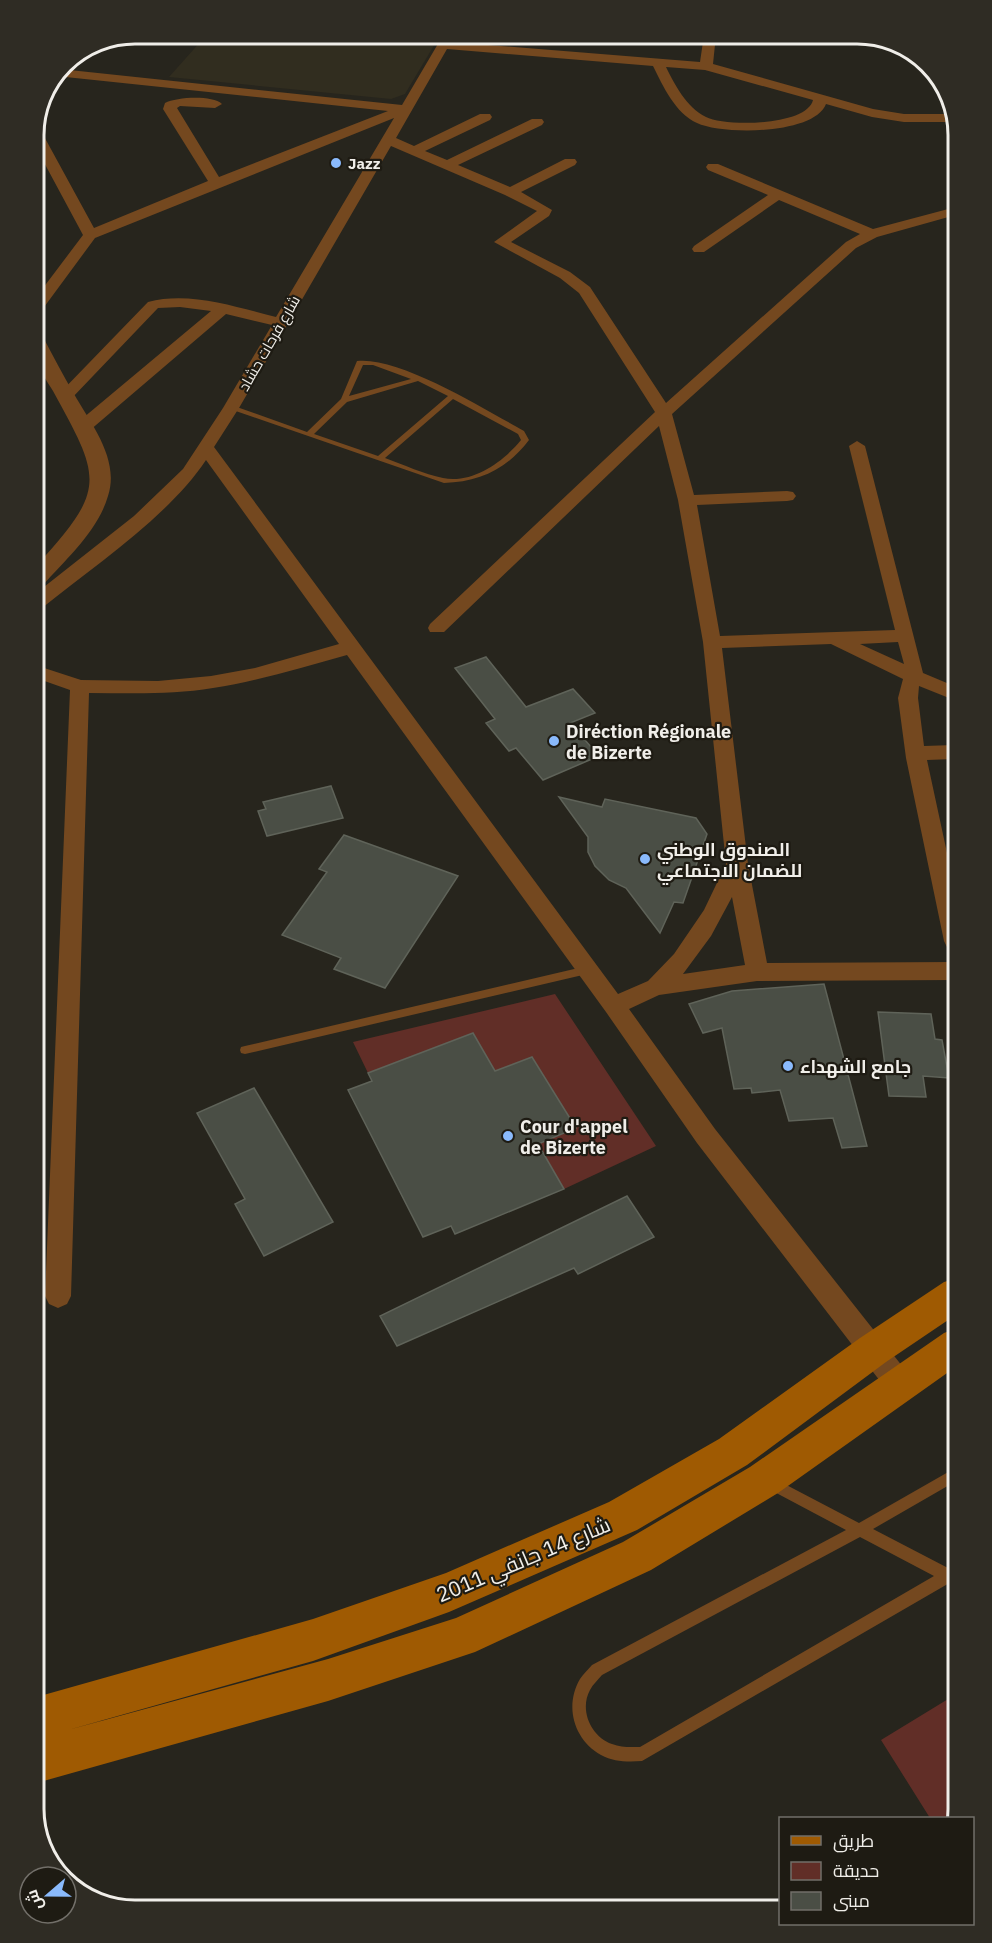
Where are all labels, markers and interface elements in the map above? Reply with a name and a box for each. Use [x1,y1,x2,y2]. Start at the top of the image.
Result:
place label: Jazz [348,154,381,173]
marker: Jazz [329,156,343,170]
street label: شارع فرحات حشاد [234,292,306,395]
place label: Diréction Régionale de Bizerte [566,720,731,764]
marker: Diréction Régionale de Bizerte [547,734,561,748]
place label: الصندوق الوطني للضمان الاجتماعي [657,838,802,886]
marker: الصندوق الوطني للضمان الاجتماعي [638,852,652,866]
place label: جامع الشهداء [800,1055,911,1079]
marker: جامع الشهداء [781,1059,795,1073]
place label: Cour d'appel de Bizerte [520,1115,628,1159]
marker: Cour d'appel de Bizerte [501,1129,515,1143]
street label: شارع 14 جانفي 2011 [432,1510,616,1611]
legend [779,1817,974,1925]
text: طريق [833,1829,874,1853]
text: حديقة [833,1859,879,1882]
north arrow [18,1865,78,1925]
text: ش [21,1887,47,1913]
text: مبنى [833,1889,870,1912]

